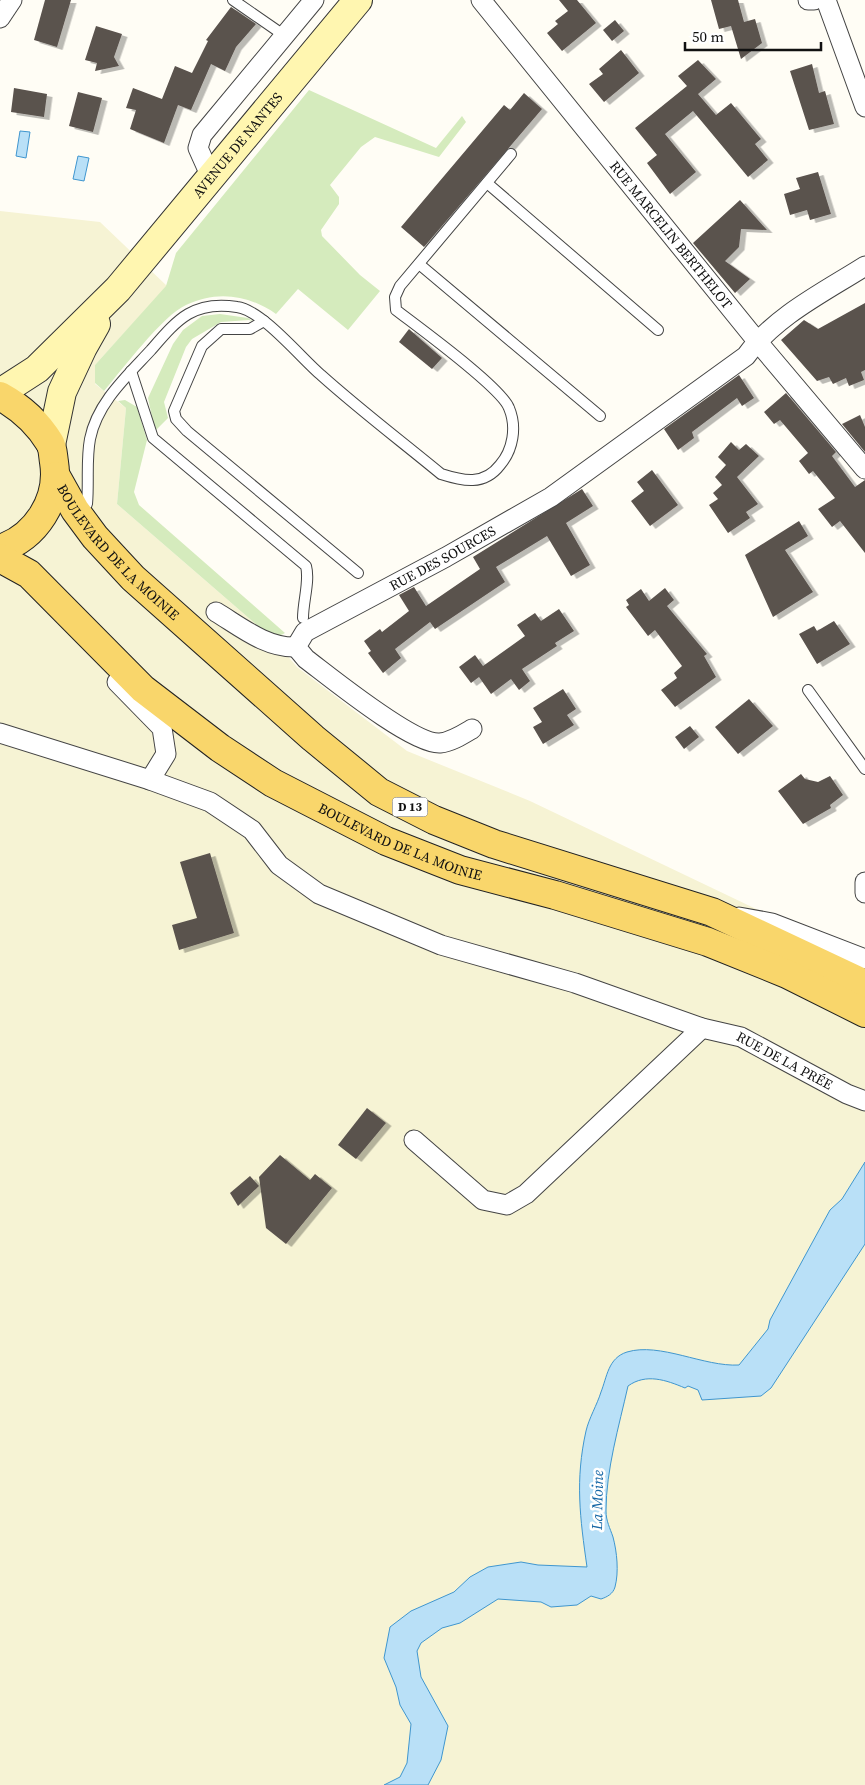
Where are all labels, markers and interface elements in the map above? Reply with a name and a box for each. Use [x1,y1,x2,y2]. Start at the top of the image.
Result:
scale bar [685,20,821,52]
text: 50 m [692,26,724,47]
street label: AVENUE DE NANTES [188,88,287,202]
street label: RUE MARCELIN BERTHELOT [605,157,737,313]
street label: BOULEVARD DE LA MOINIE [52,480,184,625]
street label: RUE DES SOURCES [386,521,499,595]
street label: BOULEVARD DE LA MOINIE [315,798,484,885]
road number: D 13 [392,798,428,816]
street label: RUE DE LA PRÉE [733,1026,836,1095]
water label: La Moine [586,1470,608,1531]

